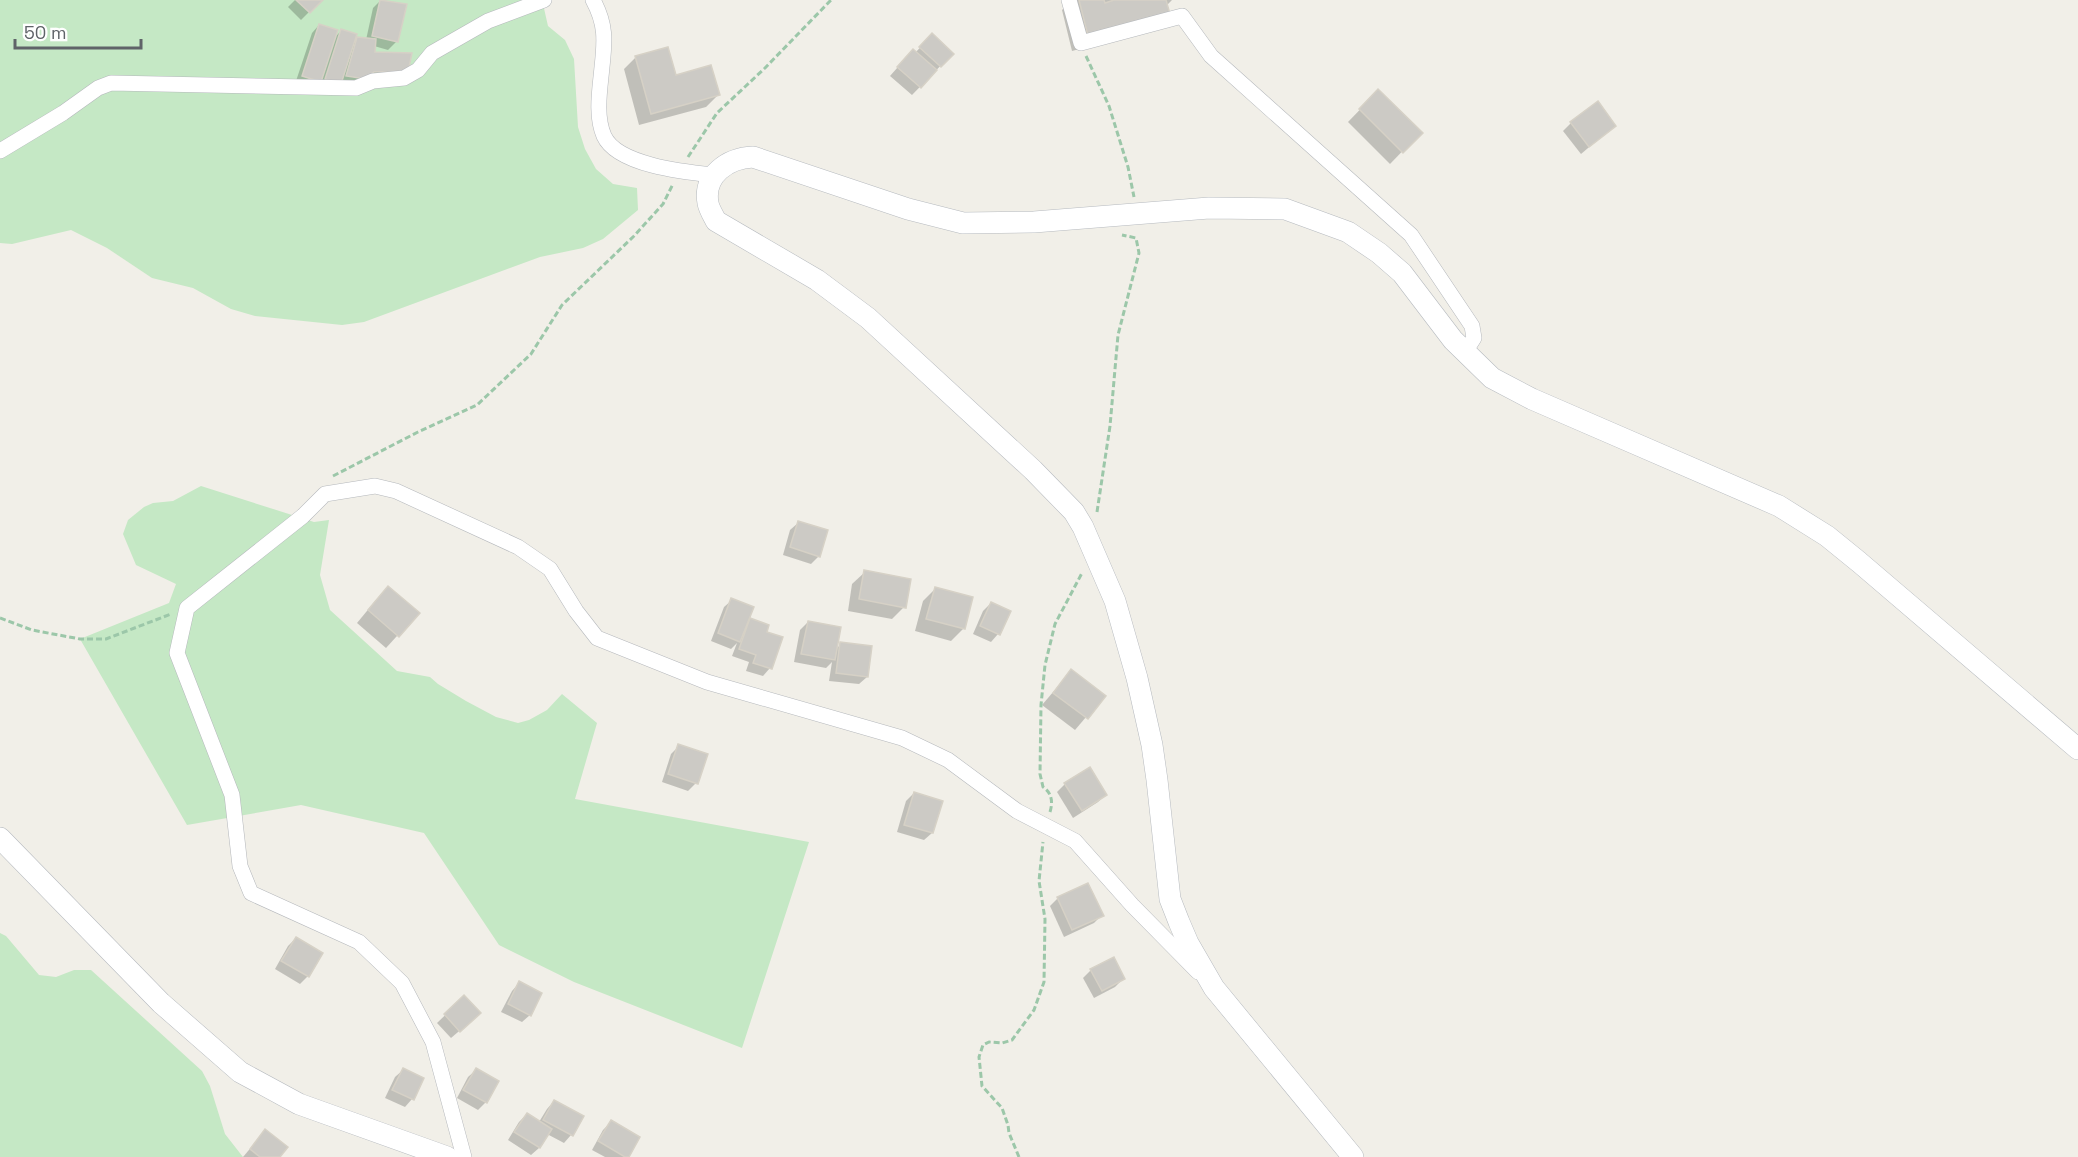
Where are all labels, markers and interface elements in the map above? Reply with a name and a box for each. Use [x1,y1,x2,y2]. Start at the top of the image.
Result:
scale bar [15,12,141,50]
text: 50 m [24,21,66,44]

